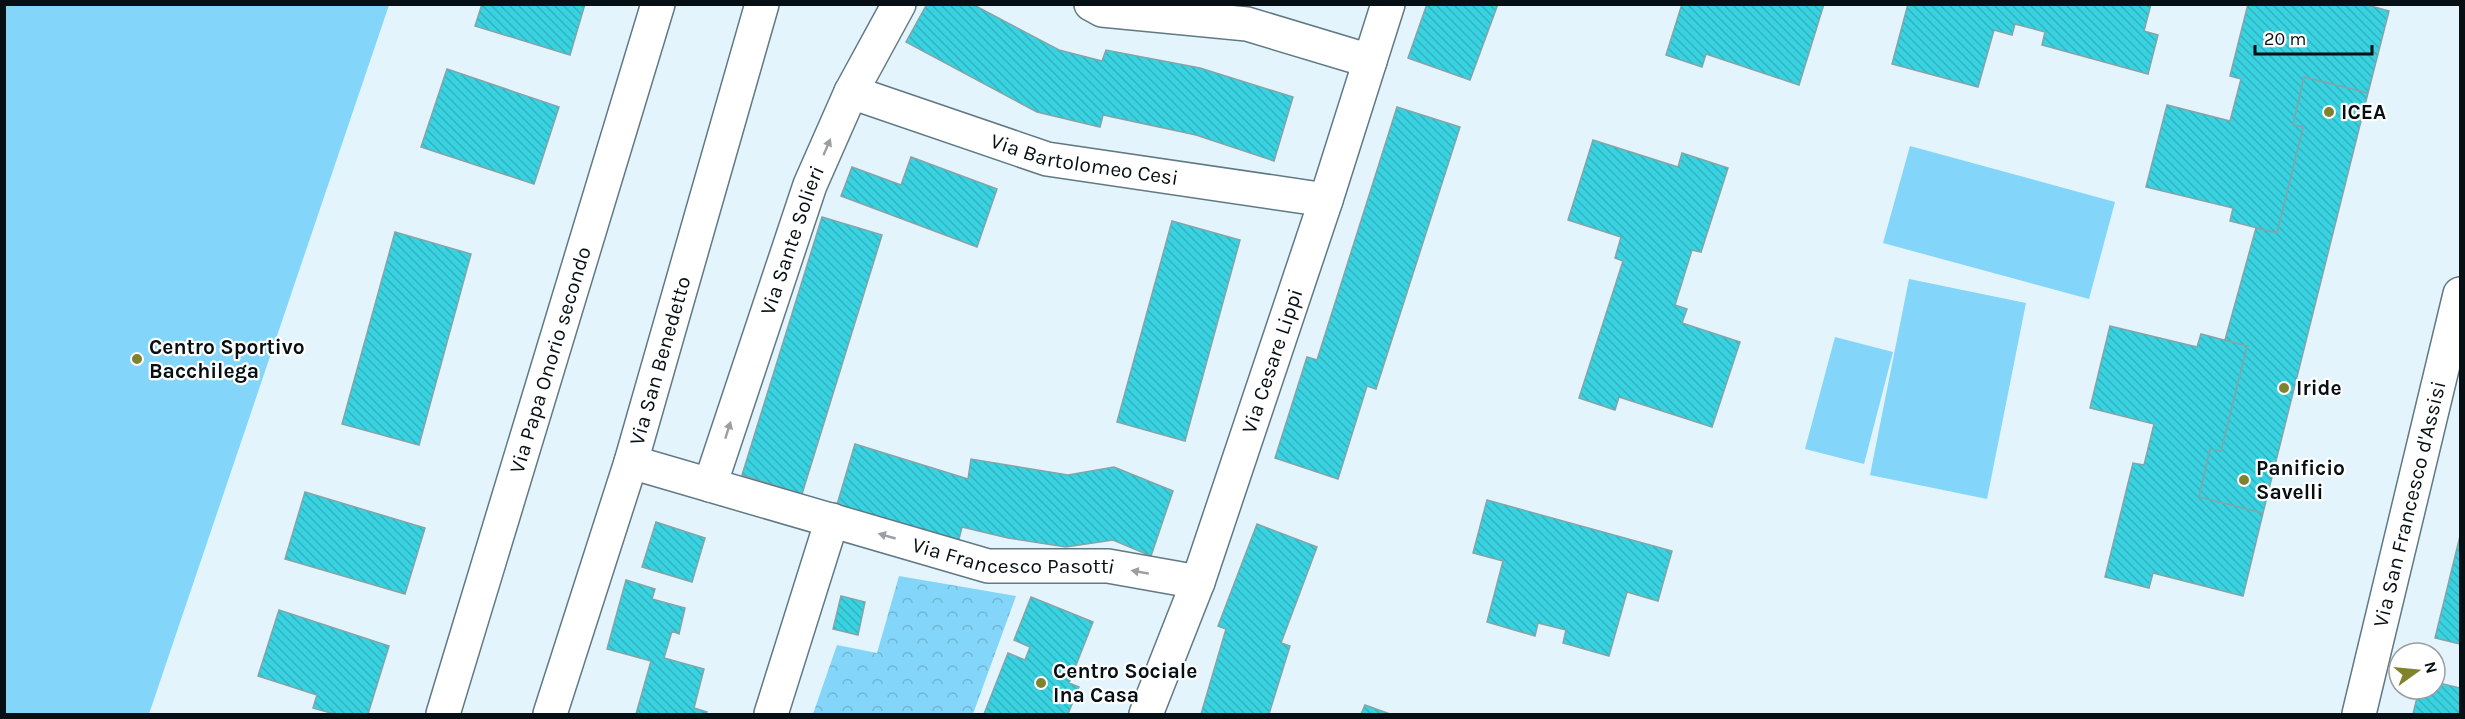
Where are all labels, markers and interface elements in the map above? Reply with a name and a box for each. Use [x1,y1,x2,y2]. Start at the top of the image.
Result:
scale bar [2255,18,2372,56]
text: 20 m [2264,28,2306,50]
place label: ICEA [2341,100,2386,124]
marker: ICEA [2322,105,2336,119]
street label: Via Bartolomeo Cesi [987,129,1180,190]
one-way arrow [822,137,832,155]
street label: Via Sante Solieri [755,162,829,318]
street label: Via Papa Onorio secondo [505,244,596,476]
street label: Via San Benedetto [624,274,695,448]
street label: Via Cesare Lippi [1237,285,1307,436]
place label: Centro Sportivo Bacchilega [149,335,305,383]
marker: Centro Sportivo Bacchilega [130,352,144,366]
place label: Iride [2296,376,2342,400]
street label: Via San Francesco d'Assisi [2368,378,2451,630]
marker: Iride [2277,381,2291,395]
one-way arrow [724,421,733,439]
place label: Panificio Savelli [2256,456,2345,504]
marker: Panificio Savelli [2237,473,2251,487]
one-way arrow [878,531,896,540]
street label: Via Francesco Pasotti [909,533,1117,579]
one-way arrow [1130,567,1149,576]
north arrow [2387,641,2447,701]
place label: Centro Sociale Ina Casa [1053,659,1197,707]
text: N [2420,659,2442,675]
marker: Centro Sociale Ina Casa [1034,676,1048,690]

